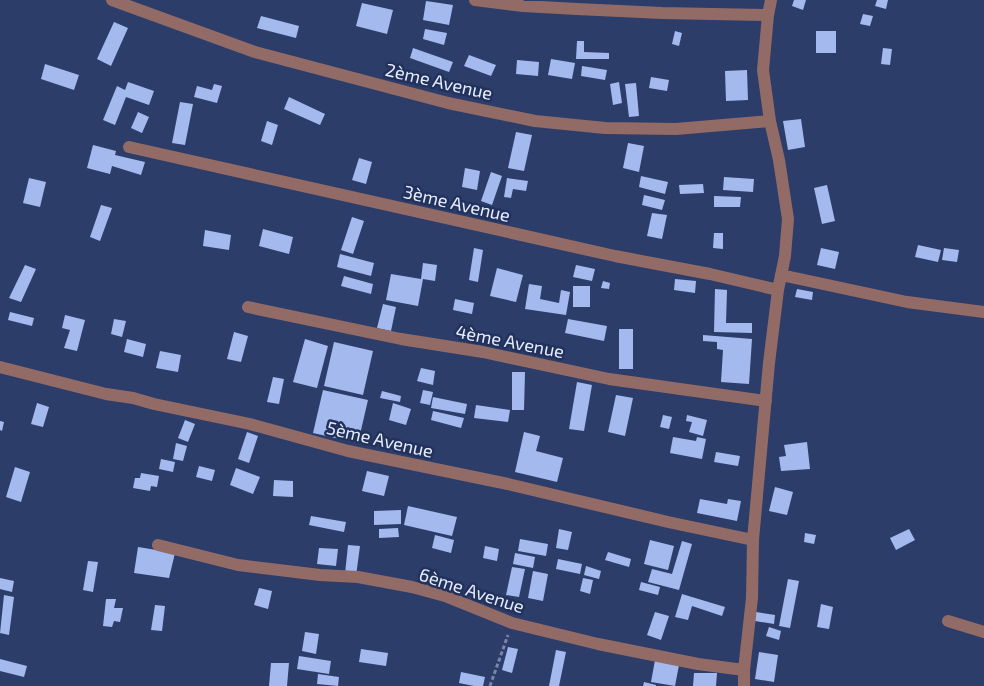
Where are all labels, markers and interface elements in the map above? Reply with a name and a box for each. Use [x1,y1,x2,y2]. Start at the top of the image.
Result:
street label: 2ème Avenue [383,58,495,104]
street label: 3ème Avenue [401,180,513,226]
street label: 4ème Avenue [454,320,566,362]
street label: 5ème Avenue [325,416,435,462]
street label: 6ème Avenue [417,563,527,617]

